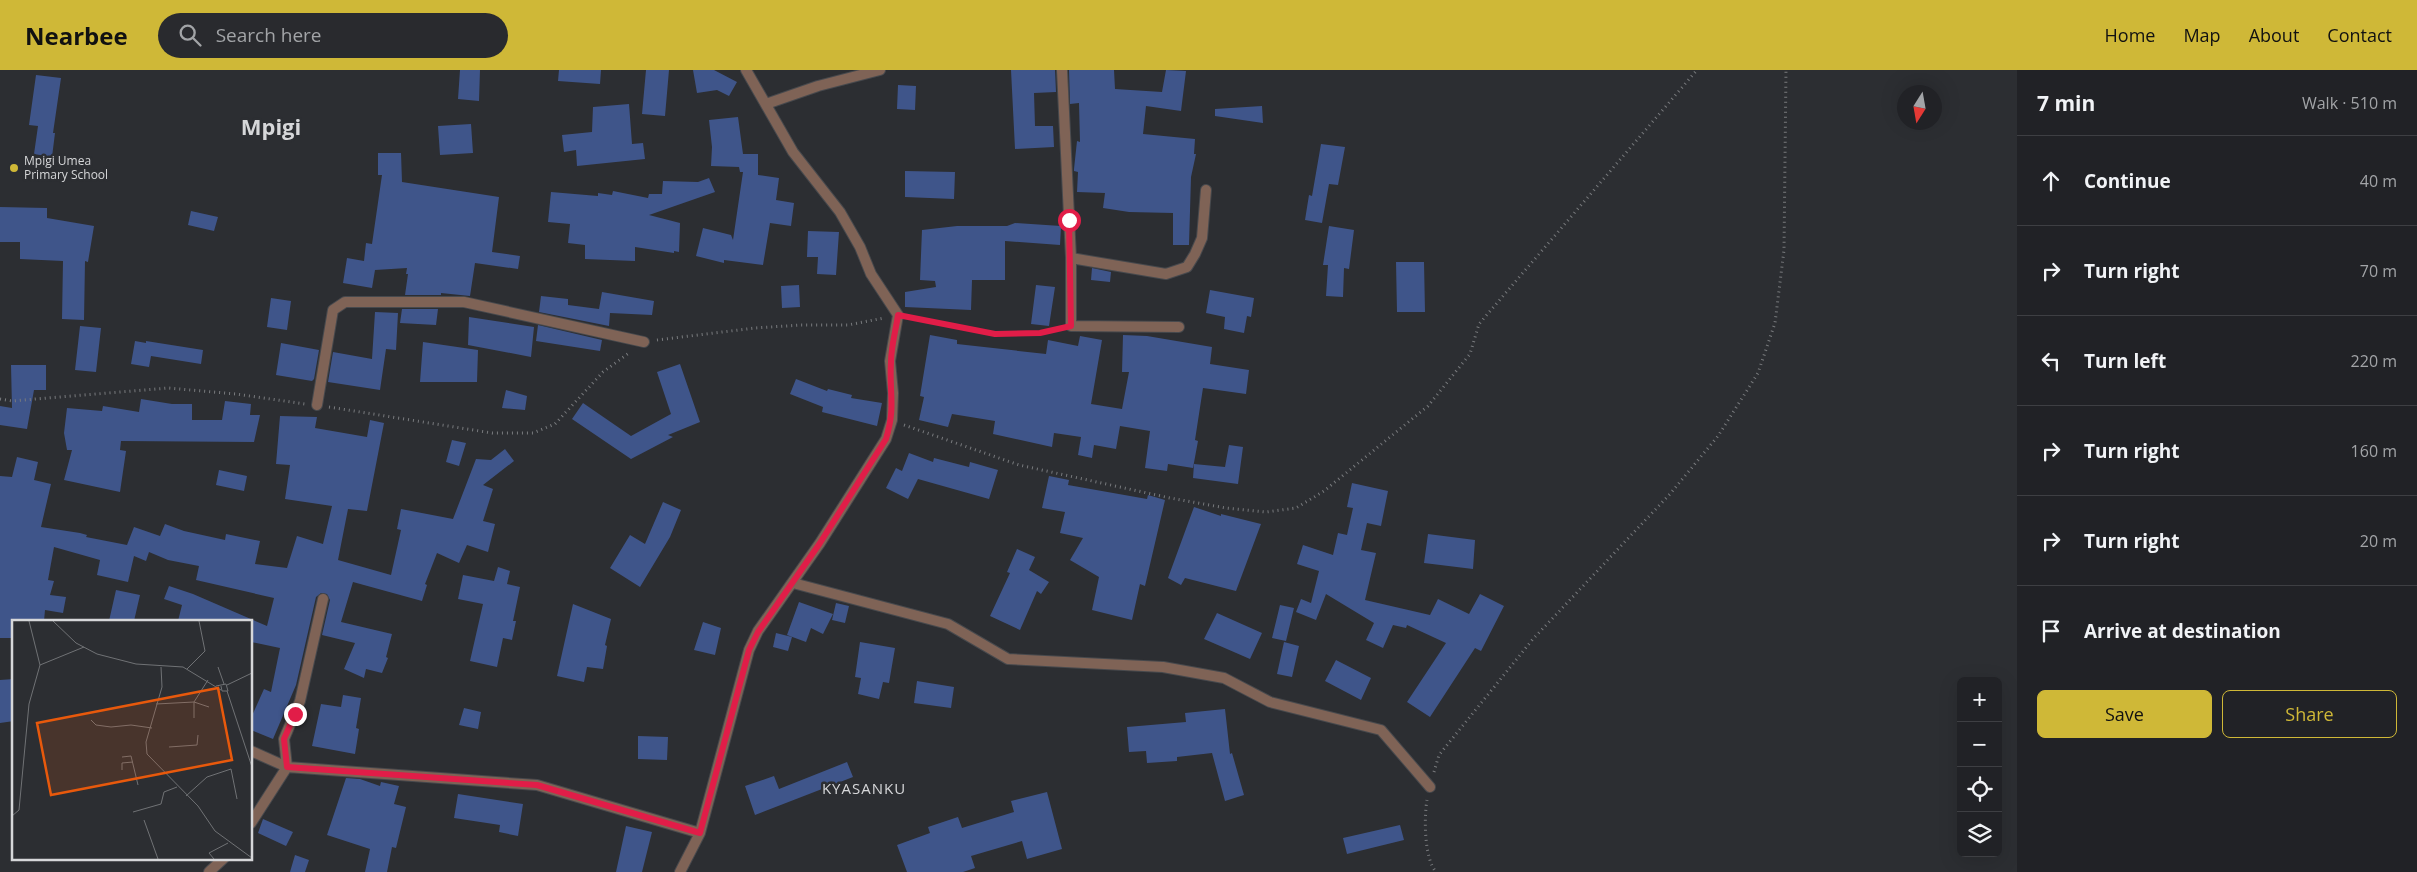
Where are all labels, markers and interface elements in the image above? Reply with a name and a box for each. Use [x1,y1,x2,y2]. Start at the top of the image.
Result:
search box [158,13,508,58]
text: Nearbee [25,19,128,52]
icon: search [176,21,204,49]
text: Search here [216,22,322,48]
text: Home [2105,23,2155,47]
text: Map [2183,23,2221,47]
text: About [2249,23,2299,47]
text: Contact [2327,23,2392,47]
north arrow [1897,85,1942,130]
text: 7 min [2037,89,2095,117]
text: Walk · 510 m [2302,92,2397,114]
district label: Mpigi [241,111,301,141]
place label: Mpigi Umea Primary School [24,152,108,183]
marker: Mpigi Umea Primary School [8,162,20,174]
icon: ahead [2037,167,2065,195]
text: Continue [2084,168,2171,194]
text: 40 m [2360,170,2397,192]
route start [1058,209,1081,232]
icon: right [2037,257,2065,285]
text: Turn right [2084,258,2179,284]
text: 70 m [2360,260,2397,282]
icon: left [2037,347,2065,375]
text: Turn left [2084,348,2166,374]
text: 220 m [2351,350,2397,372]
icon: right [2037,437,2065,465]
text: Turn right [2084,438,2179,464]
text: 160 m [2351,440,2397,462]
icon: right [2037,527,2065,555]
text: Turn right [2084,528,2179,554]
text: 20 m [2360,530,2397,552]
icon: arrive [2037,617,2065,645]
text: Arrive at destination [2084,618,2281,644]
inset map [12,620,252,860]
map controls [1957,677,2002,857]
button: + [1957,677,2002,722]
button: Save [2037,690,2212,738]
button: Share [2222,690,2397,738]
route end [284,703,307,726]
button: − [1957,722,2002,767]
button: locate [1957,767,2002,812]
district label: KYASANKU [822,778,906,798]
button: layers [1957,812,2002,857]

